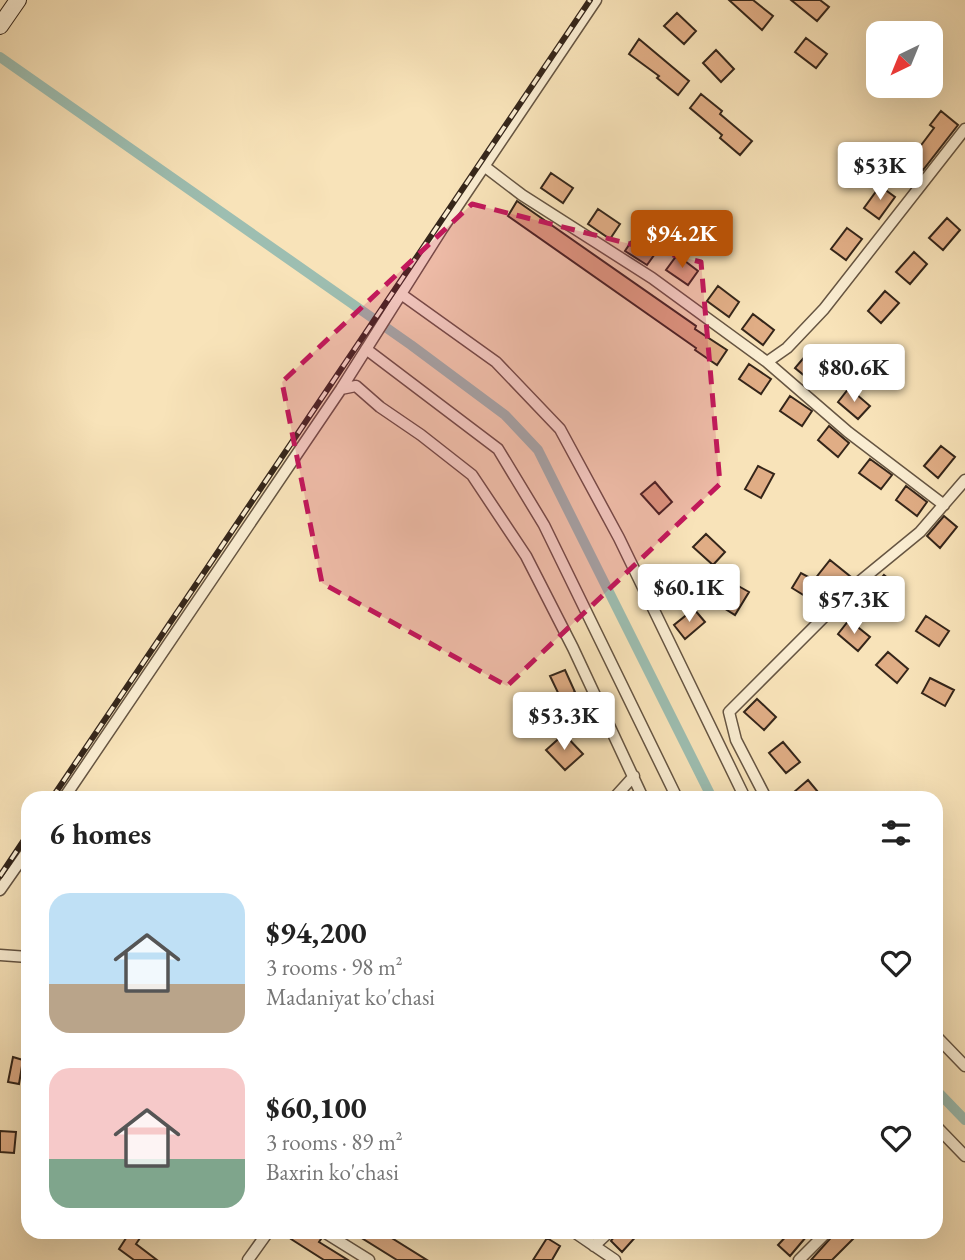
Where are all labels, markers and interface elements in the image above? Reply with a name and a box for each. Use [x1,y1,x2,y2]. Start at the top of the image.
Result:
north arrow [866,21,943,98]
map controls [866,21,943,98]
pin: $53K [839,142,921,202]
text: $53K [854,150,906,180]
pin: $94.2K [625,210,739,270]
text: $94.2K [647,218,717,248]
pin: $80.6K [797,344,911,404]
text: $80.6K [819,352,889,382]
pin: $60.1K [632,564,746,624]
text: $60.1K [654,572,724,602]
pin: $57.3K [797,576,911,636]
text: $57.3K [819,584,889,614]
pin: $53.3K [507,692,621,752]
text: $53.3K [529,700,599,730]
text: 6 homes [49,814,151,853]
icon: filters [877,814,915,852]
text: $94,200 [266,913,367,952]
icon: home [105,921,189,1005]
icon: heart [877,944,915,982]
text: 3 rooms · 98 m² [266,952,403,982]
text: Madaniyat ko'chasi [266,982,435,1012]
text: $60,100 [266,1088,367,1127]
icon: home [105,1096,189,1180]
icon: heart [877,1119,915,1157]
text: 3 rooms · 89 m² [266,1127,403,1157]
text: Baxrin ko'chasi [266,1157,399,1187]

